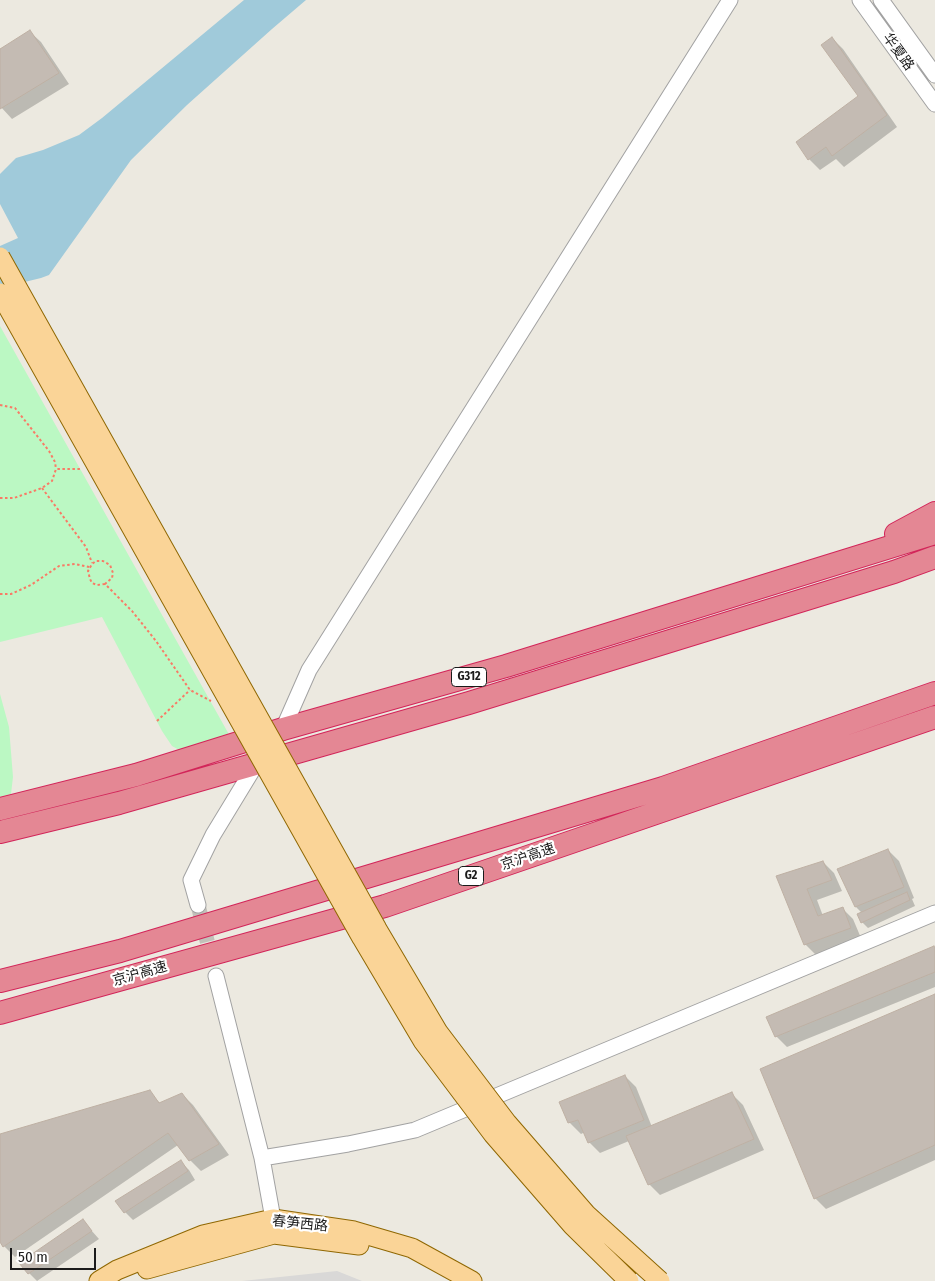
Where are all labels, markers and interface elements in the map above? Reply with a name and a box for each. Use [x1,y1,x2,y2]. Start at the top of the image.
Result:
street label: 华夏路 [879,30,917,74]
road number: G312 [452,668,486,686]
street label: 京沪高速 [499,840,557,874]
road number: G2 [458,866,484,886]
street label: 京沪高速 [111,958,169,990]
street label: 春笋西路 [271,1213,329,1235]
scale bar [12,1238,99,1270]
text: 50 m [18,1248,48,1266]

